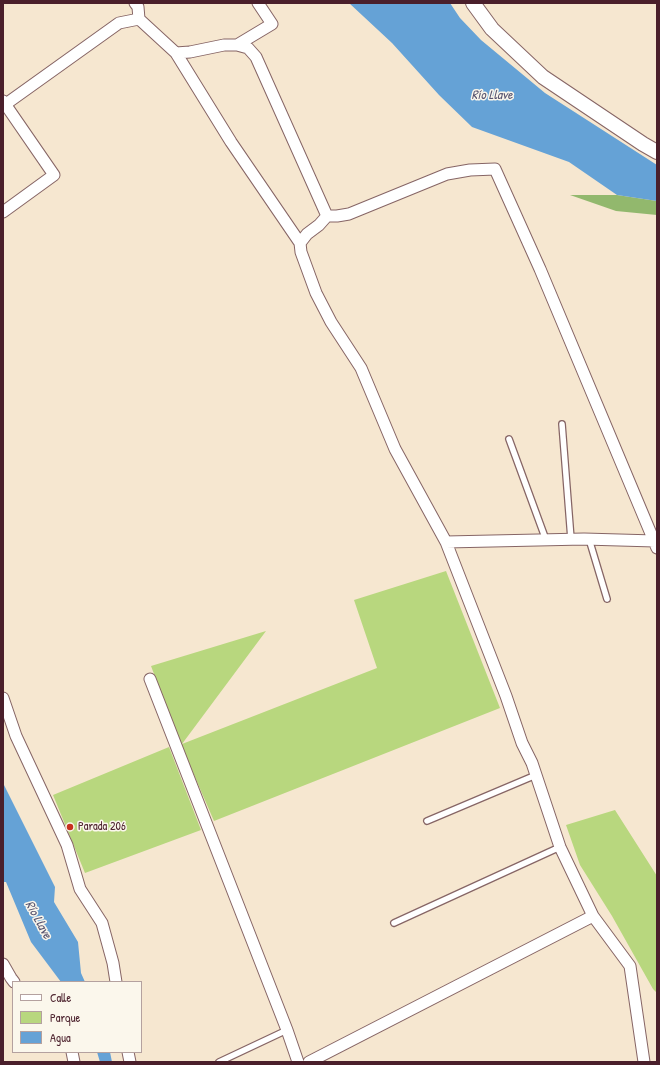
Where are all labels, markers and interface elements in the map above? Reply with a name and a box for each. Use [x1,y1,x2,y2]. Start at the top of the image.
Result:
water label: Río Llave [472,88,512,104]
place label: Parada 206 [78,820,126,834]
marker: Parada 206 [65,822,75,832]
water label: Río Llave [21,898,55,942]
legend [12,981,142,1053]
text: Calle [50,989,71,1006]
text: Parque [50,1009,80,1026]
text: Agua [50,1029,71,1046]

